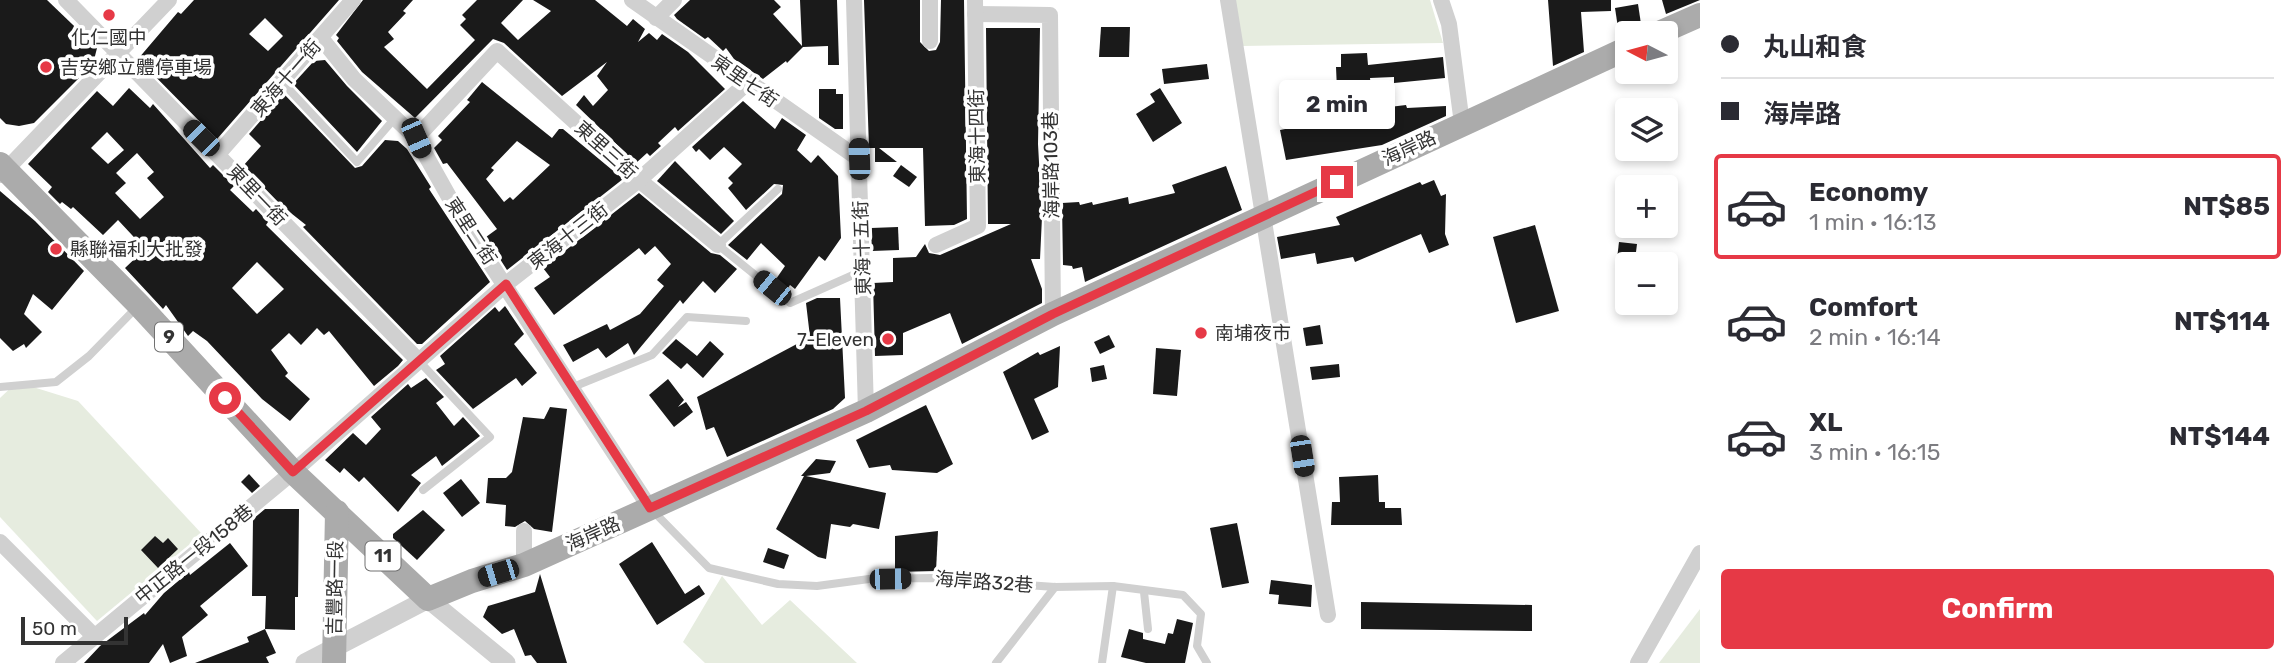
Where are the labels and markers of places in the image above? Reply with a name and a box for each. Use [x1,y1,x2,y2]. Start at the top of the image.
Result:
marker: 化仁國中 [101,7,117,23]
place label: 化仁國中 [71,26,147,49]
place label: 吉安鄉立體停車場 [60,56,212,79]
marker: 吉安鄉立體停車場 [38,59,54,75]
place label: 縣聯福利大批發 [70,238,203,261]
marker: 縣聯福利大批發 [48,241,64,257]
place label: 南埔夜市 [1215,322,1291,345]
marker: 南埔夜市 [1193,325,1209,341]
place label: 7-Eleven [797,328,874,351]
marker: 7-Eleven [880,331,896,347]

